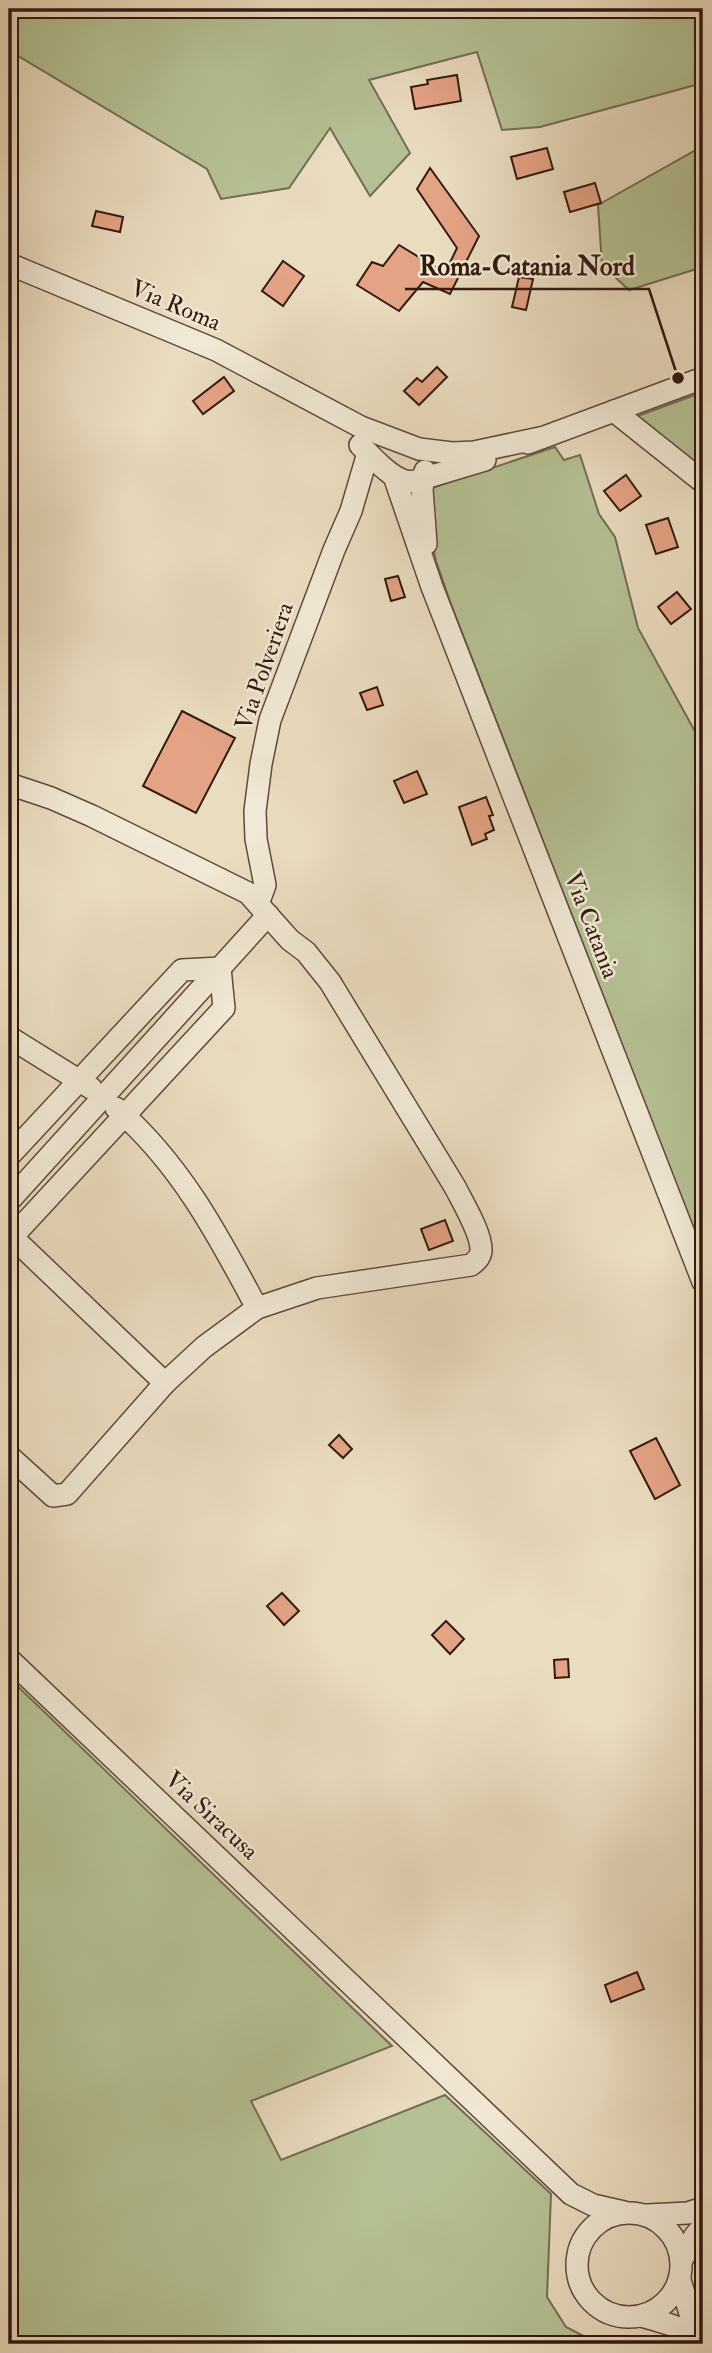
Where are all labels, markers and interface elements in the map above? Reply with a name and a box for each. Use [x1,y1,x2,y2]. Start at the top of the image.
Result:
callout: Roma-Catania Nord [405,242,649,289]
text: Roma-Catania Nord [419,251,635,283]
street label: Via Roma [126,273,227,339]
street label: Via Polveriera [228,597,301,734]
street label: Via Catania [557,867,626,984]
street label: Via Siracusa [158,1764,266,1867]

